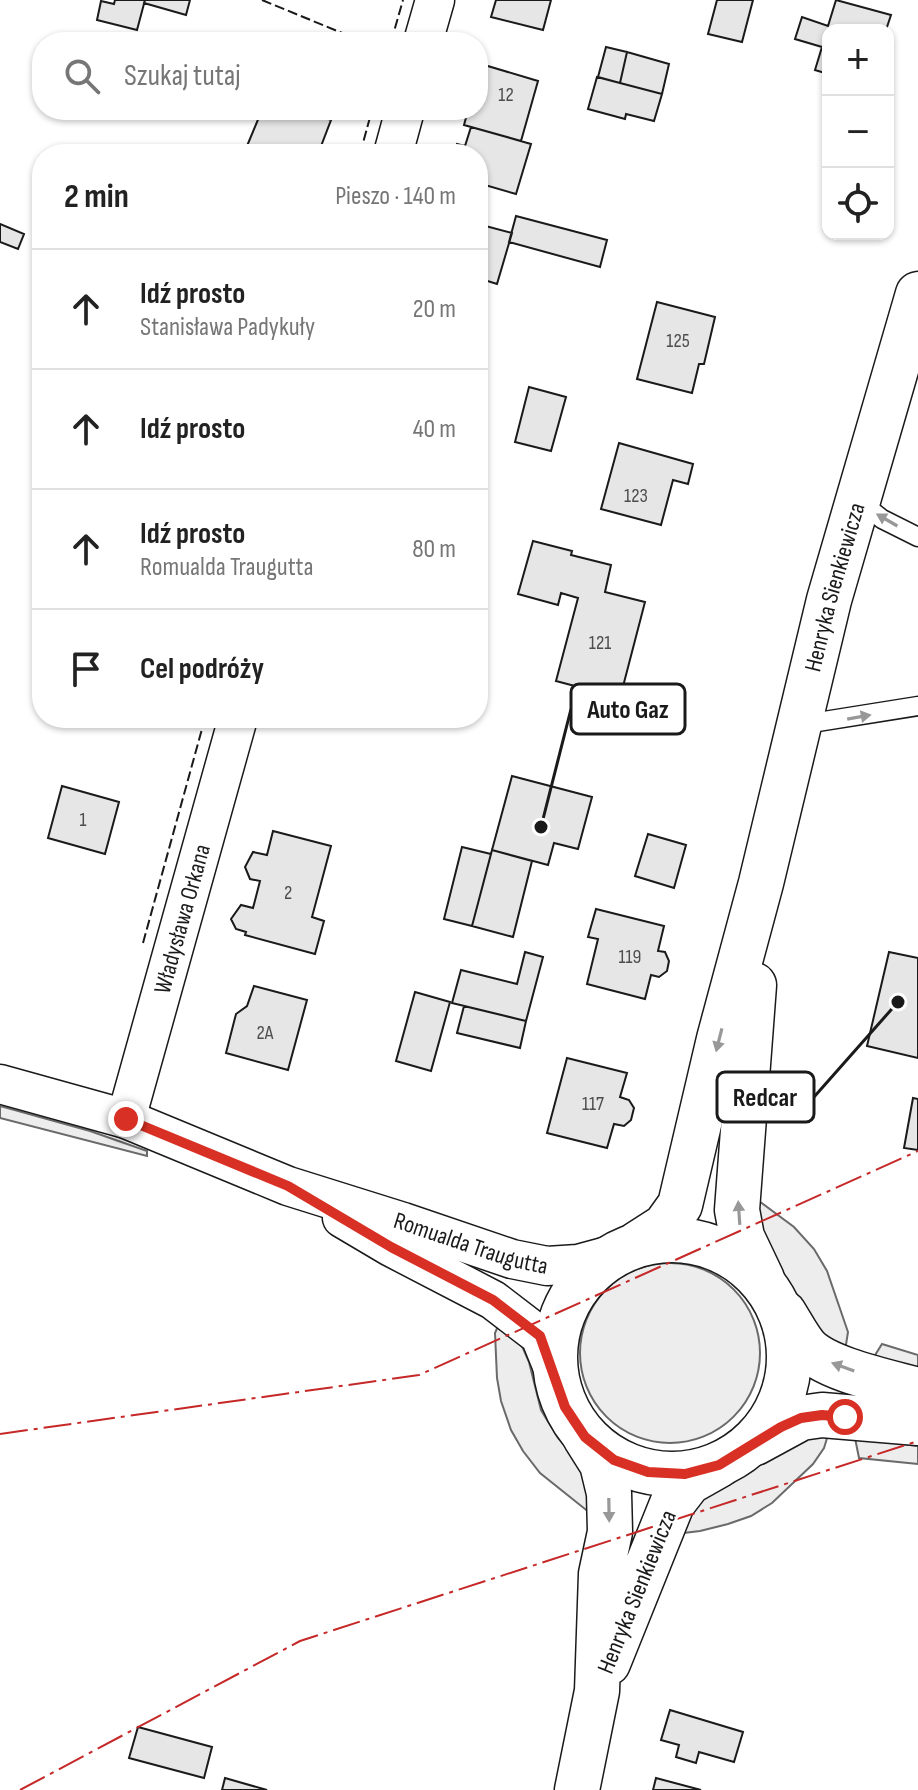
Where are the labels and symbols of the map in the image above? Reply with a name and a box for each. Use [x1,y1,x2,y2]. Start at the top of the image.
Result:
house number: 12 [498,83,514,107]
house number: 125 [666,329,690,353]
house number: 123 [624,484,648,508]
street label: Henryka Sienkiewicza [798,499,871,675]
one-way arrow [876,513,898,527]
house number: 121 [589,631,611,655]
callout: Auto Gaz [571,684,685,734]
text: Auto Gaz [586,695,669,726]
one-way arrow [847,710,872,722]
house number: 1 [80,808,87,832]
street label: Władysława Orkana [147,841,217,997]
house number: 2 [284,881,292,905]
house number: 119 [619,945,641,969]
house number: 2A [257,1021,274,1045]
one-way arrow [713,1027,725,1052]
callout: Redcar [717,1072,814,1122]
text: Redcar [733,1083,797,1114]
house number: 117 [582,1092,604,1116]
route end [108,1101,144,1137]
one-way arrow [732,1200,745,1225]
street label: Romualda Traugutta [390,1206,551,1280]
one-way arrow [831,1361,855,1373]
route start [827,1399,863,1435]
one-way arrow [603,1498,616,1523]
street label: Henryka Sienkiewicza [591,1506,683,1678]

